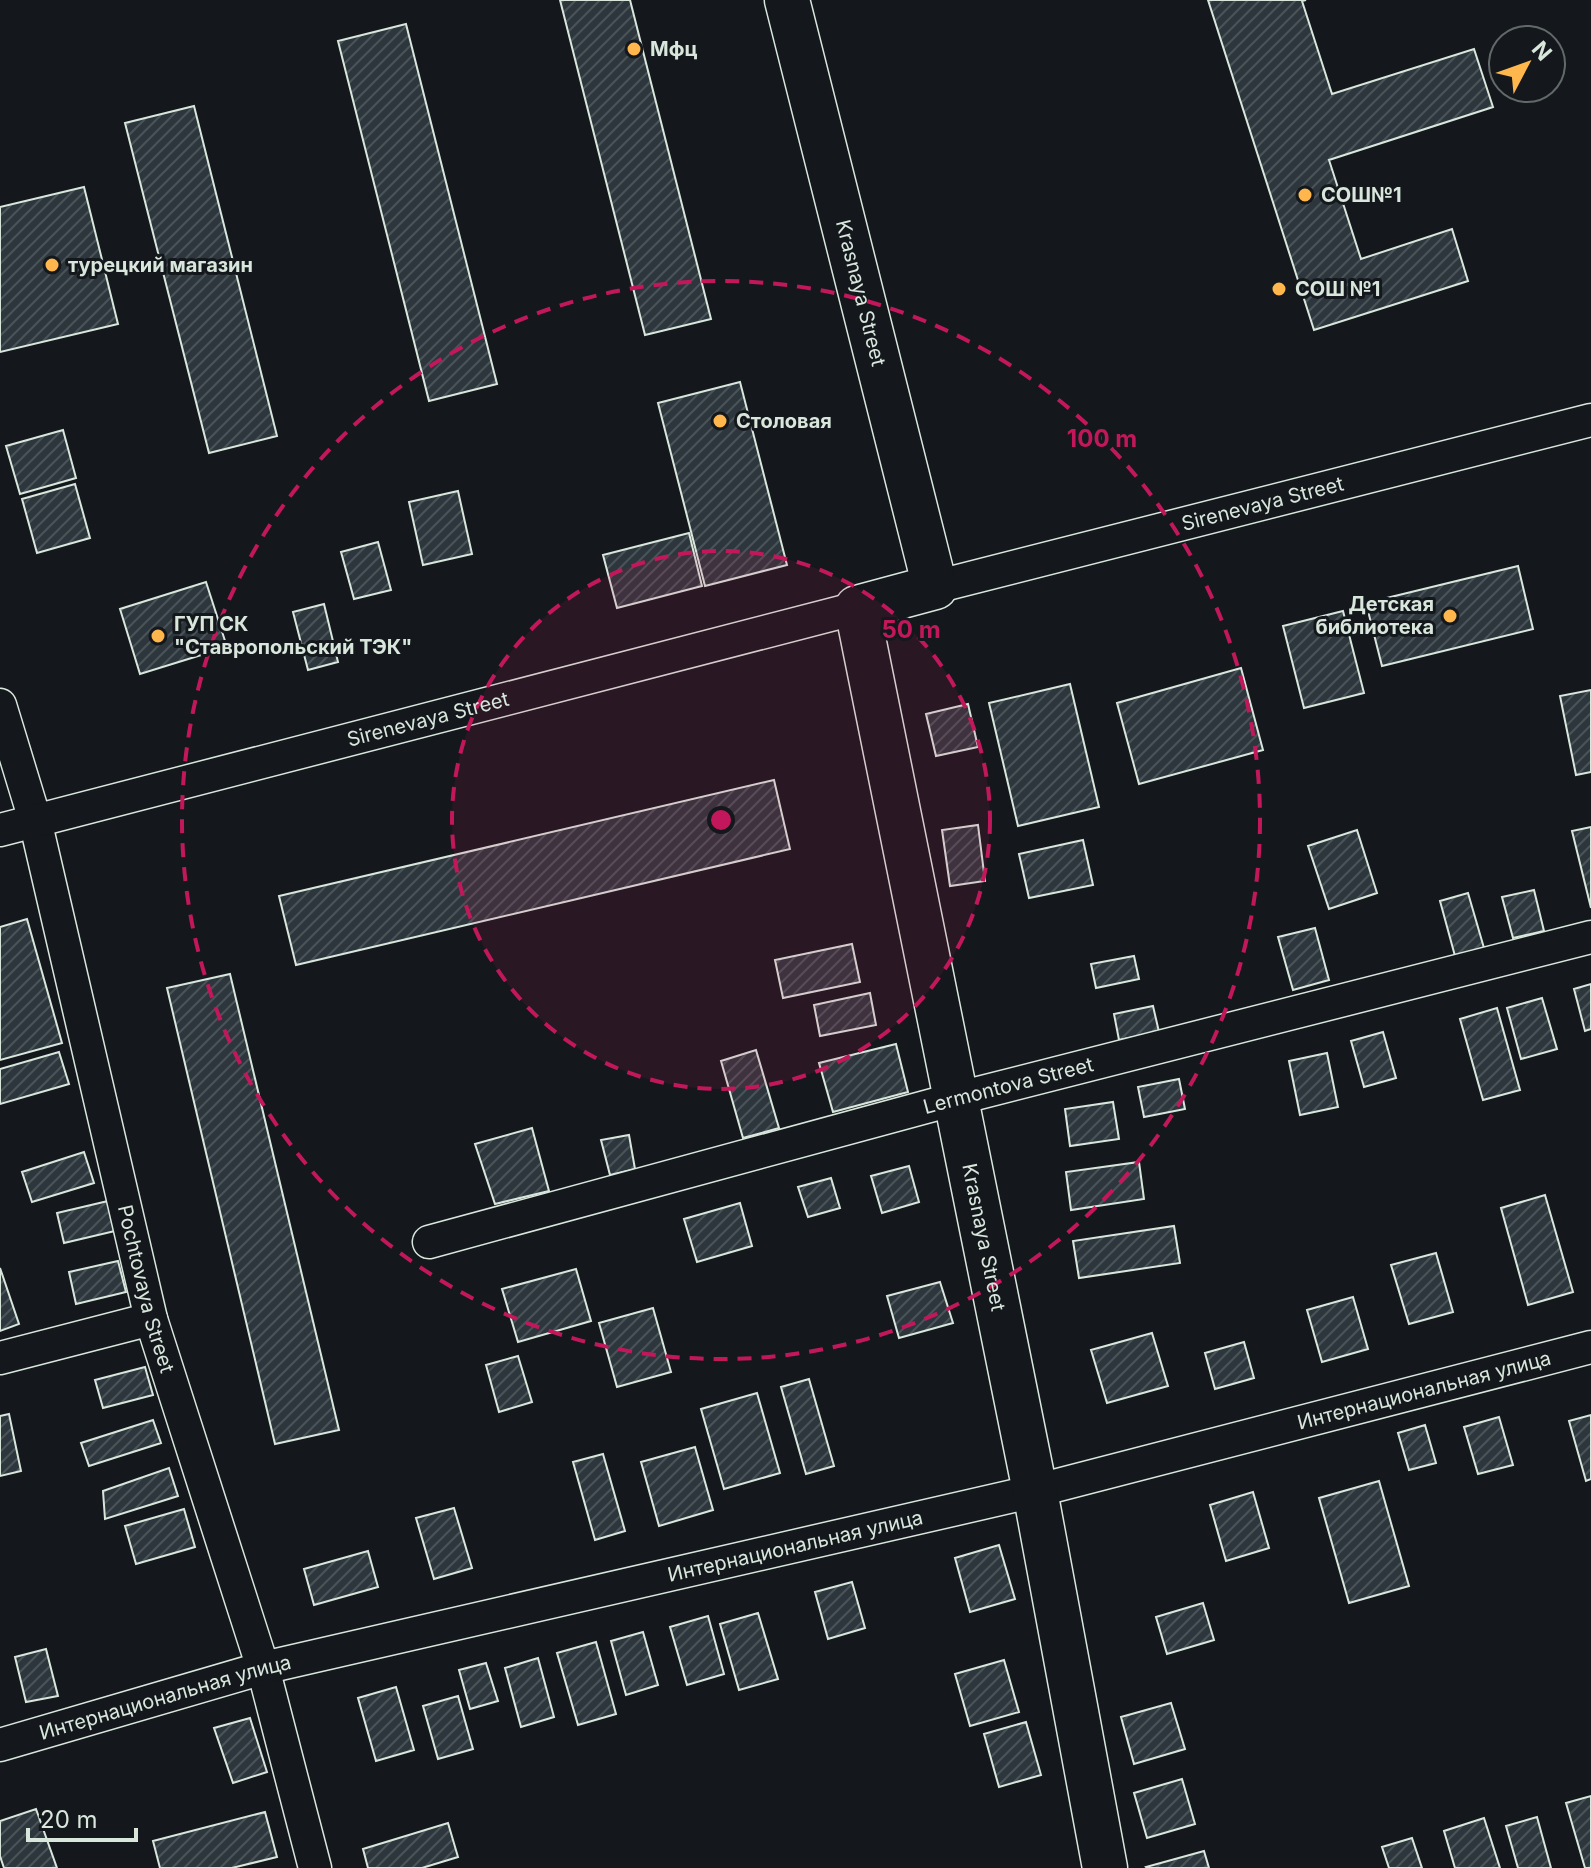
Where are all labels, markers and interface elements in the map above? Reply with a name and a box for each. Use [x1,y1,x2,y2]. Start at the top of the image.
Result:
north arrow [1487,24,1567,104]
text: N [1527,36,1557,66]
place label: Мфц [650,37,698,61]
marker: Мфц [625,40,643,58]
place label: СОШ№1 [1321,183,1402,207]
marker: СОШ№1 [1296,186,1314,204]
street label: Krasnaya Street [831,217,891,369]
place label: турецкий магазин [68,253,253,277]
marker: турецкий магазин [43,256,61,274]
place label: СОШ №1 [1295,277,1380,301]
marker: СОШ №1 [1270,280,1288,298]
place label: Столовая [736,409,832,433]
marker: Столовая [711,412,729,430]
text: 100 m [1067,424,1137,453]
street label: Sirenevaya Street [1179,471,1347,536]
place label: Детская библиотека [1315,592,1434,639]
marker: Детская библиотека [1441,607,1459,625]
place label: ГУП СК "Ставропольский ТЭК" [174,612,412,659]
text: 50 m [881,615,941,644]
marker: ГУП СК "Ставропольский ТЭК" [149,627,167,645]
street label: Sirenevaya Street [344,687,512,752]
centre of rings [707,806,735,834]
street label: Lermontova Street [921,1052,1096,1119]
street label: Krasnaya Street [957,1161,1011,1314]
street label: Pochtovaya Street [113,1203,180,1376]
street label: Интернациональная улица [1295,1346,1553,1435]
street label: Интернациональная улица [665,1505,925,1587]
street label: Интернациональная улица [36,1650,293,1745]
scale bar [28,1792,136,1842]
text: 20 m [40,1805,98,1834]

